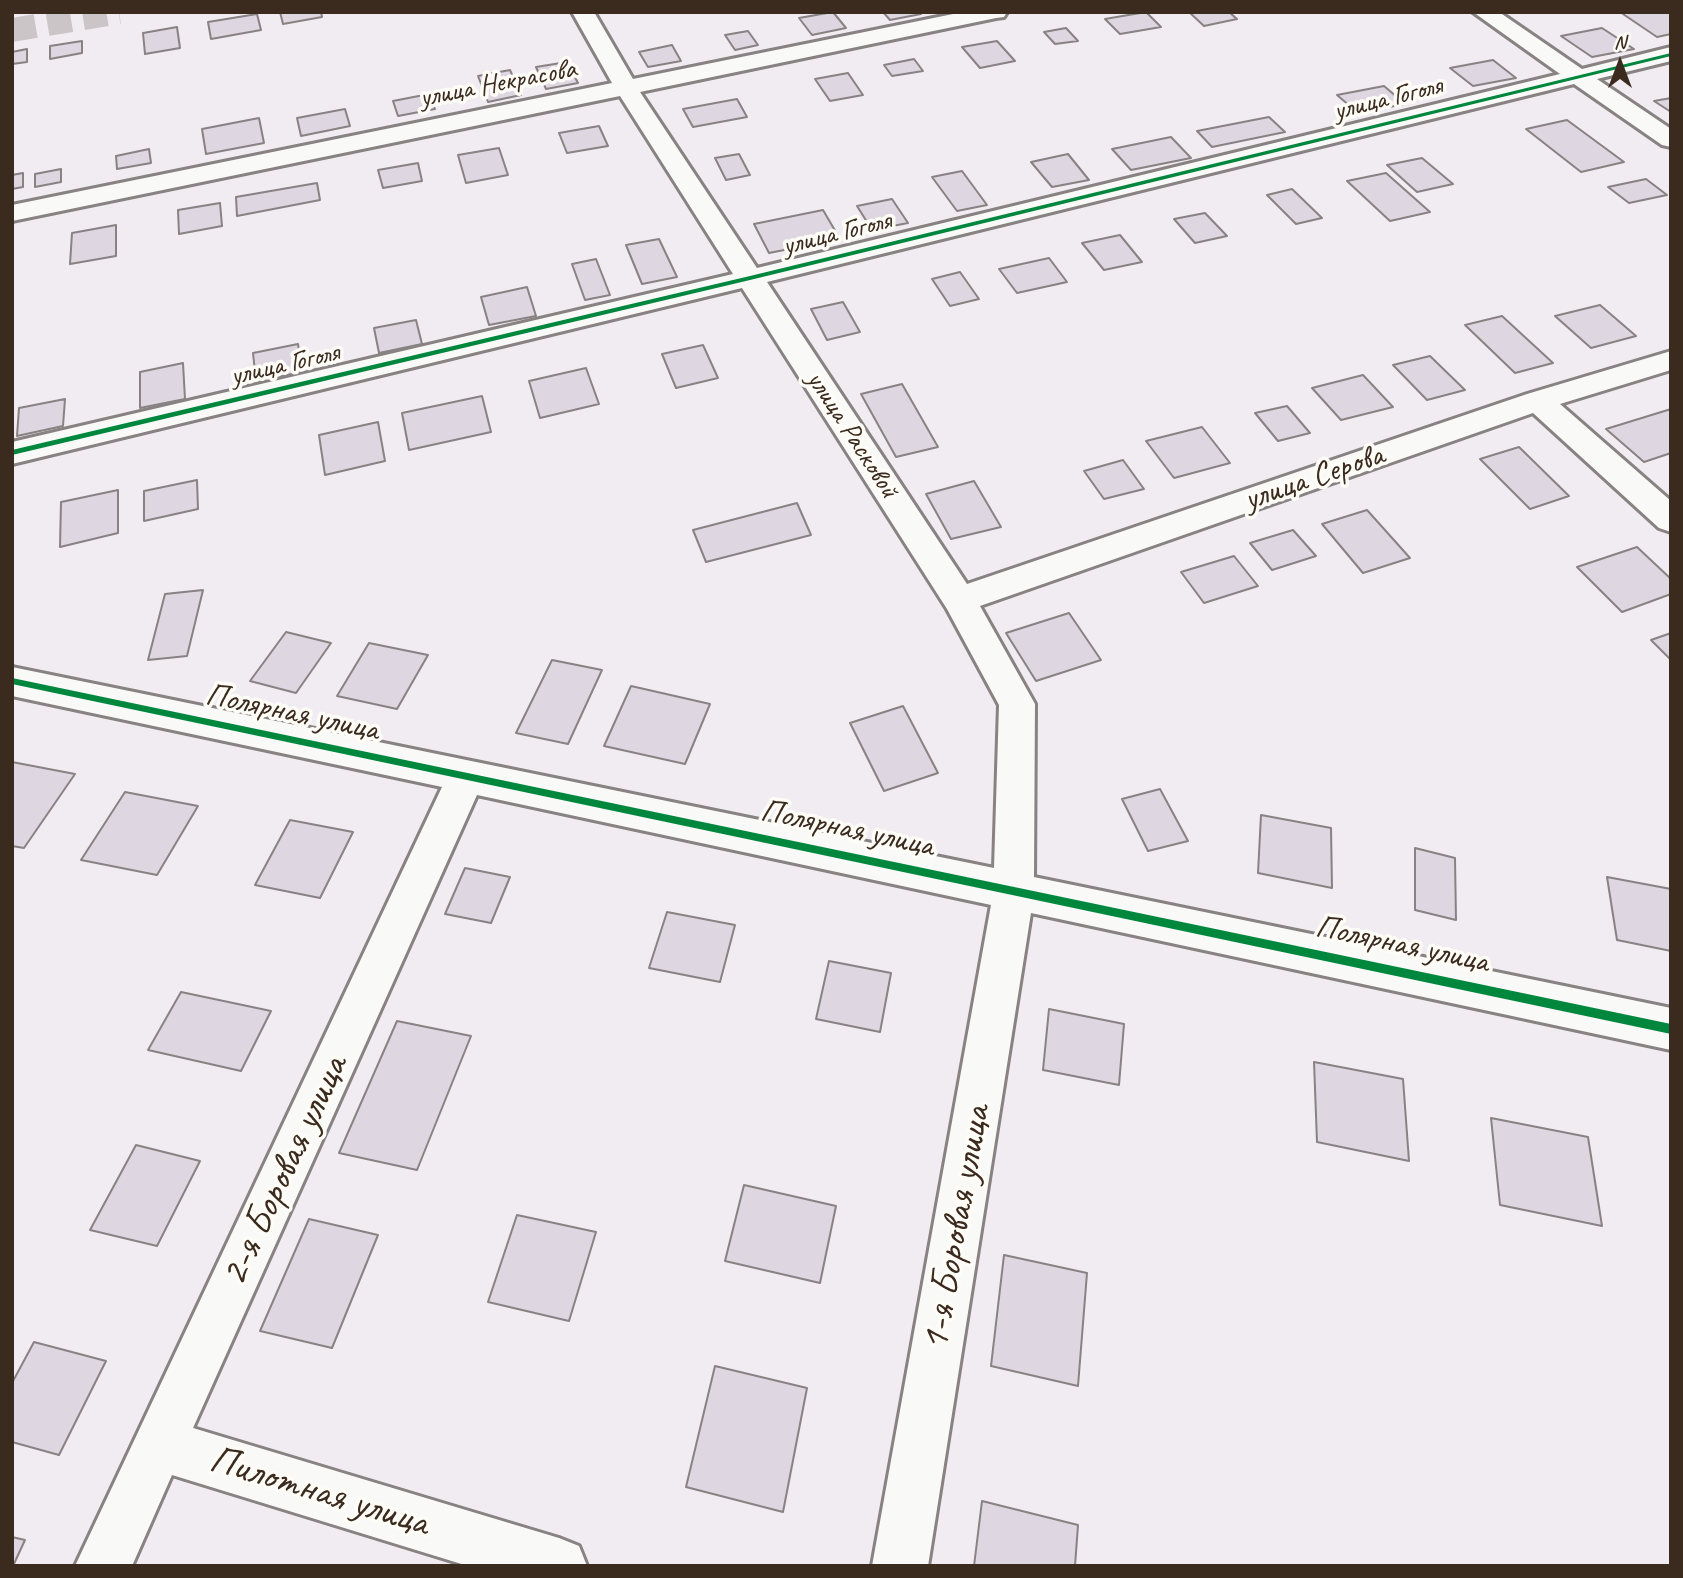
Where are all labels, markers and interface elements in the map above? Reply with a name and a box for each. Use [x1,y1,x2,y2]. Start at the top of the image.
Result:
north arrow [1585,28,1655,98]
text: N [1614,30,1626,54]
street label: улица Некрасова [417,52,579,116]
street label: улица Гоголя [1330,69,1446,129]
street label: улица Гоголя [779,204,895,264]
street label: улица Гоголя [227,336,343,394]
street label: улица Расковой [798,365,906,505]
street label: улица Серова [1239,436,1389,520]
street label: Полярная улица [202,675,382,751]
street label: Полярная улица [757,791,937,867]
street label: Полярная улица [1312,907,1492,983]
street label: 2-я Боровая улица [211,1049,359,1293]
street label: 1-я Боровая улица [912,1102,1002,1354]
street label: Пилотная улица [204,1436,434,1548]

